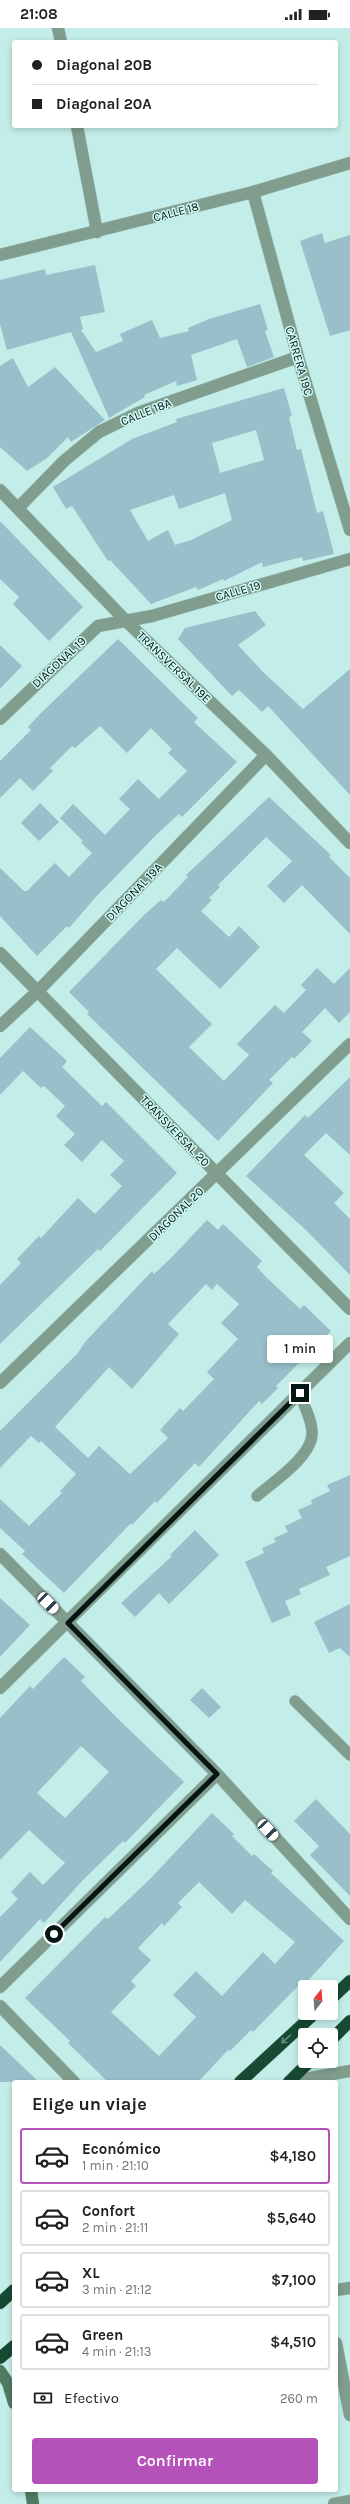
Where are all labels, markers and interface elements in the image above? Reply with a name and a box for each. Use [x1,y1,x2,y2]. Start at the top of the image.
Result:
text: 21:08 [20,5,58,23]
text: Diagonal 20B [56,56,152,74]
text: Diagonal 20A [56,95,152,113]
street label: CALLE 18 [152,199,200,225]
street label: CARRERA 19C [282,325,316,397]
street label: CALLE 18A [119,395,173,428]
street label: CALLE 19 [214,578,262,604]
street label: TRANSVERSAL 19E [134,628,214,706]
street label: DIAGONAL 19 [29,634,89,690]
street label: DIAGONAL 19A [103,860,165,924]
street label: TRANSVERSAL 20 [138,1093,212,1169]
street label: DIAGONAL 20 [145,1184,207,1244]
callout: 1 min [267,1335,333,1363]
text: 1 min [284,1341,316,1356]
route end [291,1384,309,1402]
car [35,1590,61,1616]
car [255,1817,281,1843]
route start [45,1925,63,1943]
north arrow [298,1980,338,2020]
map controls [298,1980,338,2068]
button: locate [298,2028,338,2068]
one-way arrow [281,2035,292,2044]
text: Elige un viaje [32,2093,147,2115]
icon: car [34,2138,70,2174]
text: Económico [82,2140,161,2158]
text: $4,180 [269,2147,316,2165]
text: 1 min · 21:10 [82,2158,149,2173]
icon: car [34,2200,70,2236]
text: Confort [82,2202,135,2220]
text: $5,640 [267,2209,316,2227]
text: 2 min · 21:11 [82,2220,148,2235]
icon: car [34,2262,70,2298]
text: XL [82,2264,100,2282]
text: $7,100 [271,2271,316,2289]
text: 3 min · 21:12 [82,2282,152,2297]
icon: car [34,2324,70,2360]
text: Green [82,2326,123,2344]
text: $4,510 [270,2333,316,2351]
text: 4 min · 21:13 [82,2344,152,2359]
icon: cash [32,2387,54,2409]
text: Efectivo [64,2389,119,2407]
text: 260 m [280,2391,318,2406]
button: Confirmar [32,2438,318,2484]

